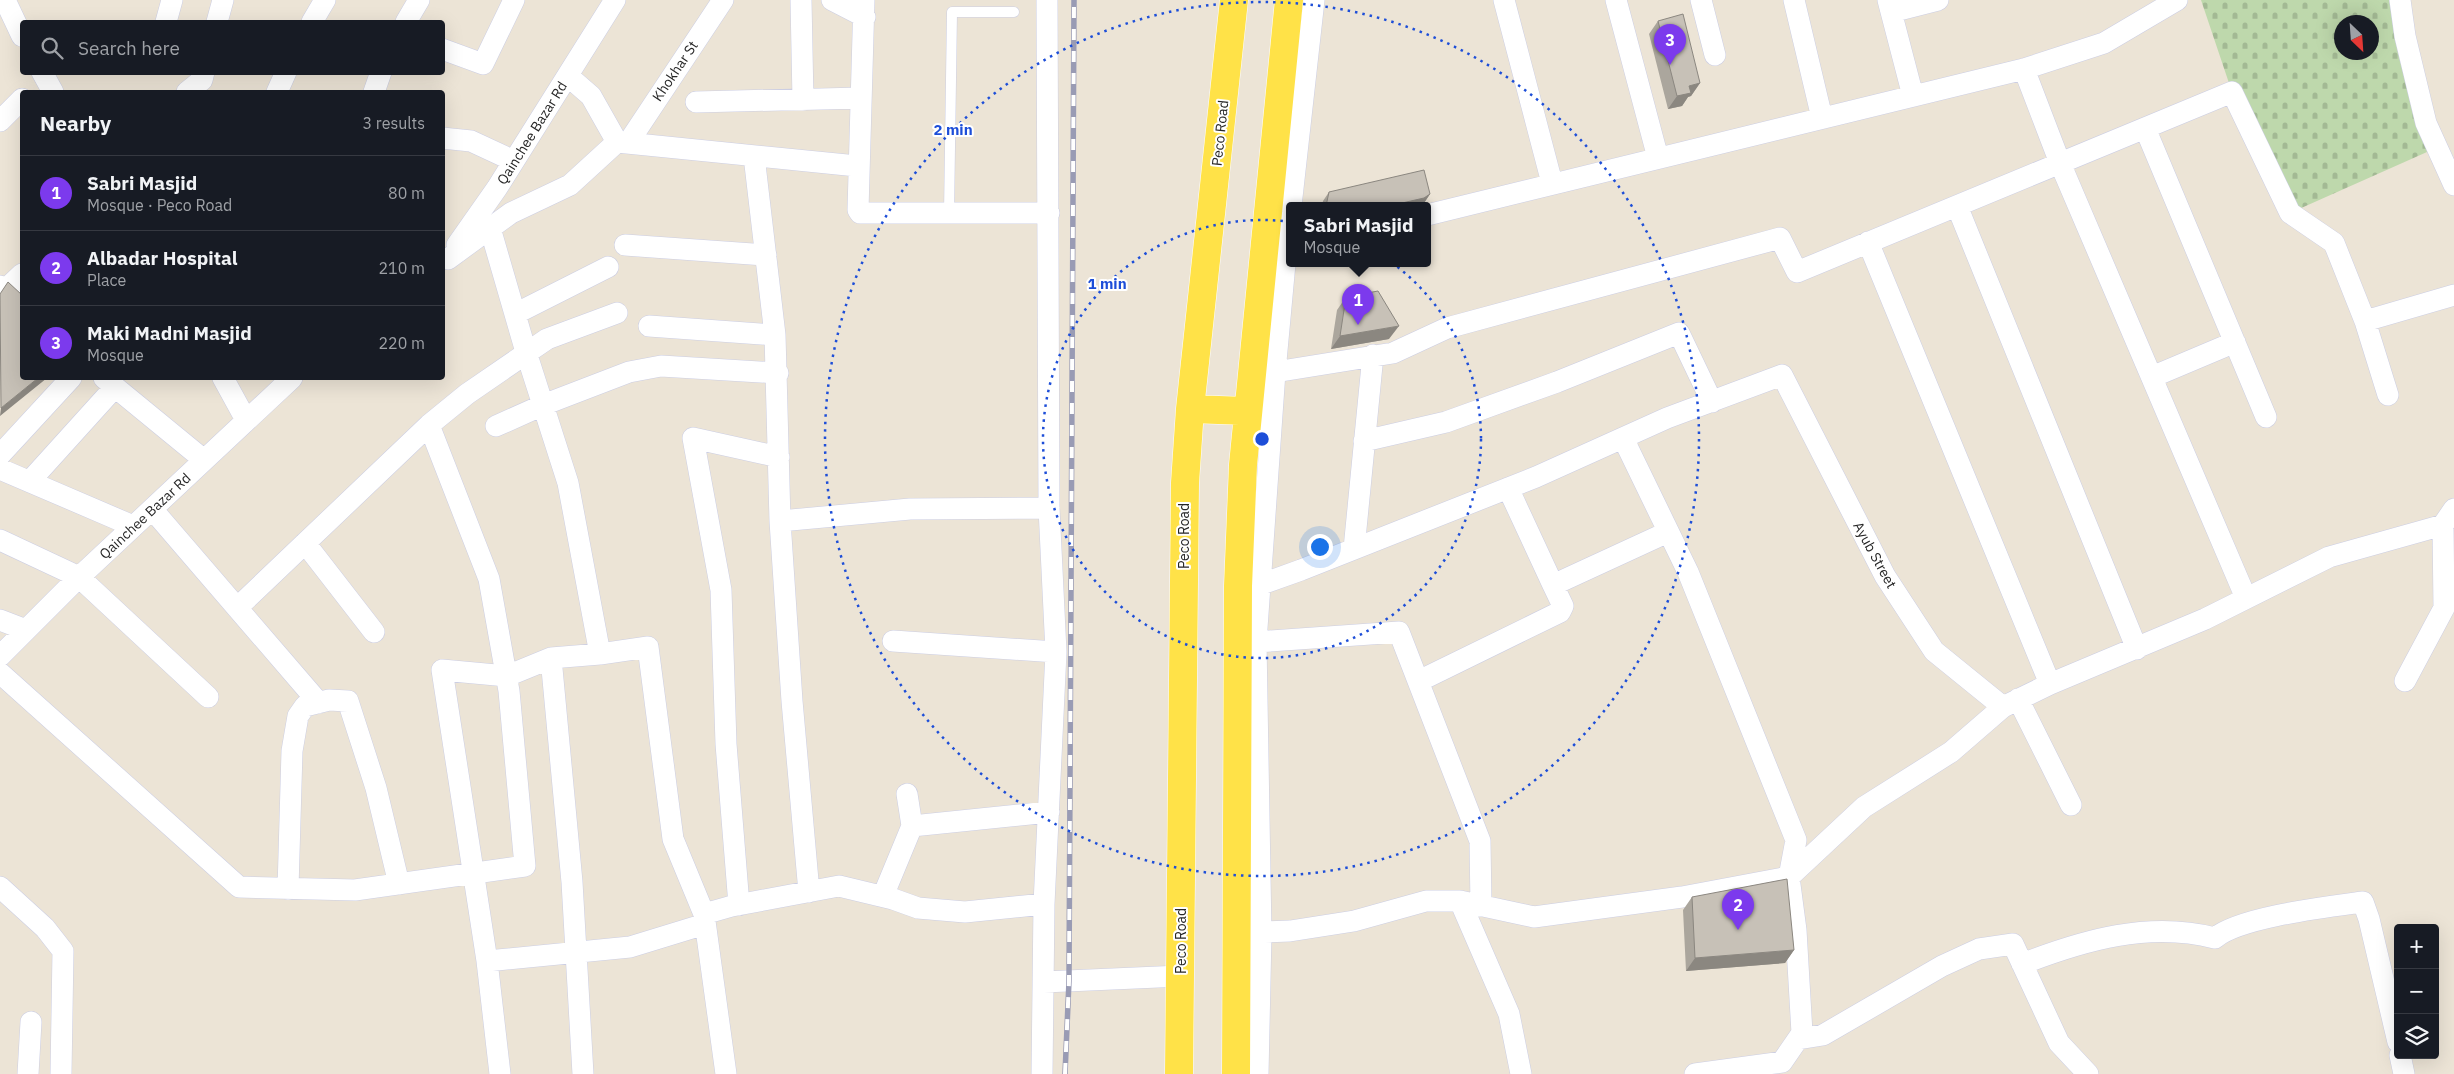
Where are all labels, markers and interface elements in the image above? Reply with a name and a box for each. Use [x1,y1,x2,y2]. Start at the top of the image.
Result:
north arrow [2334,15,2379,60]
search box [20,20,445,75]
pin: 3 [1654,24,1686,65]
icon: search [38,34,66,62]
text: Search here [78,36,180,60]
street label: Khokhar St [648,37,702,105]
street label: Qainchee Bazar Rd [493,78,571,188]
street label: Peco Road [1208,99,1232,167]
text: Nearby [40,109,111,137]
text: 3 results [362,113,425,133]
text: 2 min [933,120,973,139]
text: Sabri Masjid [87,171,197,195]
text: 1 [51,183,61,203]
text: 80 m [388,183,425,203]
text: Mosque · Peco Road [87,195,232,215]
popup [1286,202,1431,267]
text: Sabri Masjid [1303,213,1414,237]
text: Mosque [1303,237,1360,257]
text: Albadar Hospital [87,246,238,270]
text: 2 [51,258,61,278]
text: 210 m [378,258,425,278]
text: Place [87,270,126,290]
text: 1 min [1087,274,1127,293]
pin: 1 [1342,284,1374,325]
text: Maki Madni Masjid [87,321,252,345]
text: 3 [51,333,61,353]
text: 220 m [378,333,425,353]
text: Mosque [87,345,144,365]
centre of rings [1253,430,1271,448]
street label: Qainchee Bazar Rd [96,469,194,563]
street label: Peco Road [1175,503,1193,569]
street label: Ayub Street [1849,518,1901,592]
your location [1307,534,1333,560]
pin: 2 [1722,889,1754,930]
street label: Peco Road [1172,908,1190,974]
map controls [2394,924,2439,1059]
button: + [2394,924,2439,969]
button: − [2394,969,2439,1014]
button: layers [2394,1014,2439,1059]

